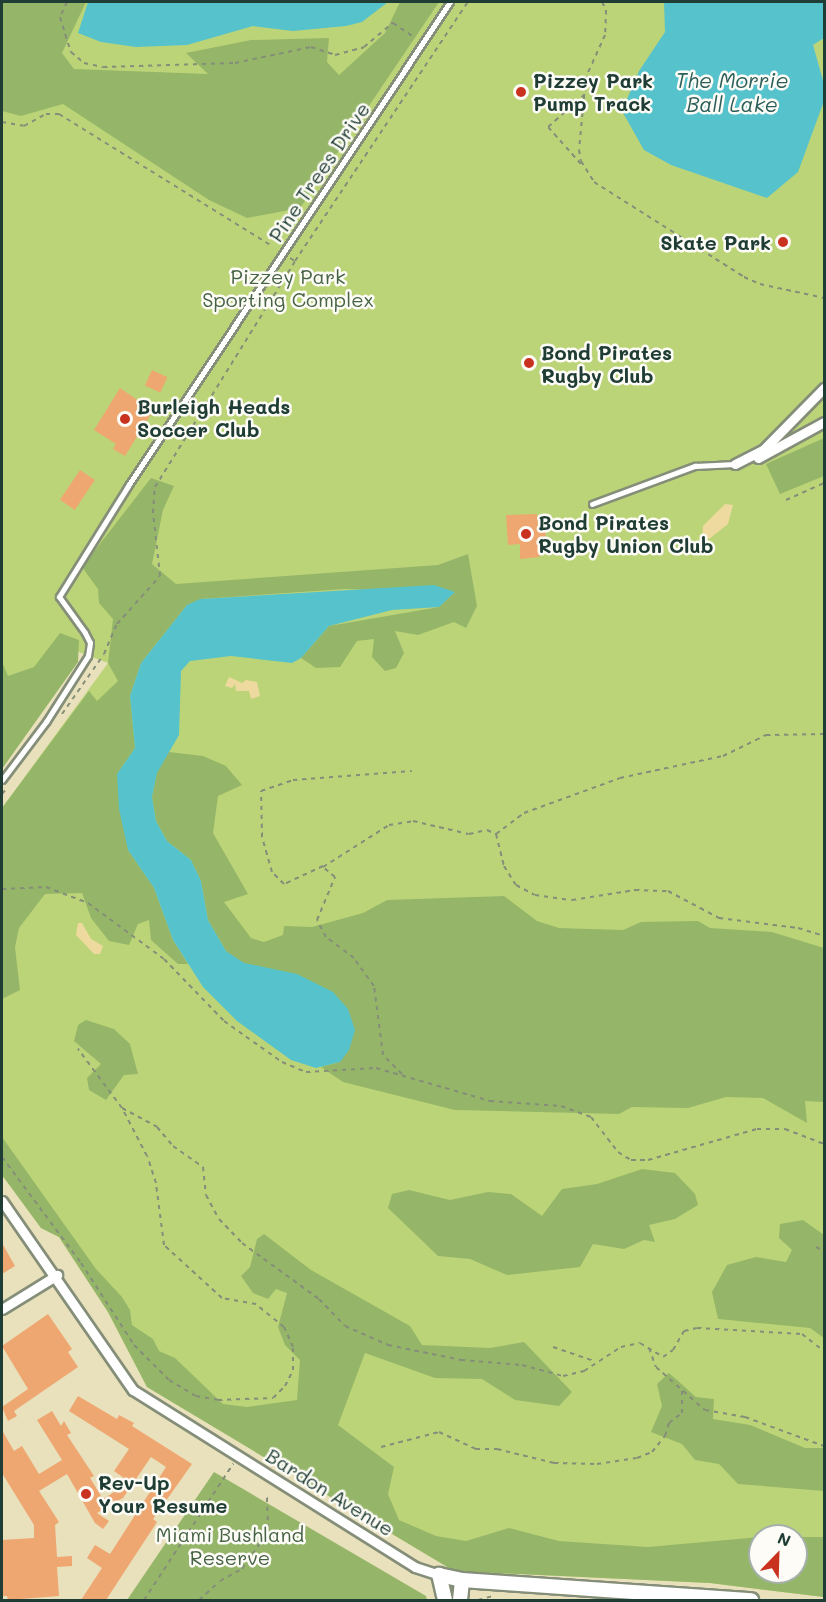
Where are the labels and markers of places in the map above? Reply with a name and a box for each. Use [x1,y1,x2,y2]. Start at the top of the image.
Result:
place label: Pizzey Park Pump Track [533,68,653,115]
marker: Pizzey Park Pump Track [514,85,528,99]
place label: Skate Park [660,230,771,254]
marker: Skate Park [776,235,790,249]
place label: Bond Pirates Rugby Club [541,340,672,387]
marker: Bond Pirates Rugby Club [522,356,536,370]
place label: Burleigh Heads Soccer Club [137,395,290,442]
marker: Burleigh Heads Soccer Club [118,412,132,426]
place label: Bond Pirates Rugby Union Club [538,510,714,557]
marker: Bond Pirates Rugby Union Club [519,527,533,541]
place label: Rev-Up Your Resume [98,1470,227,1517]
marker: Rev-Up Your Resume [79,1487,93,1501]

